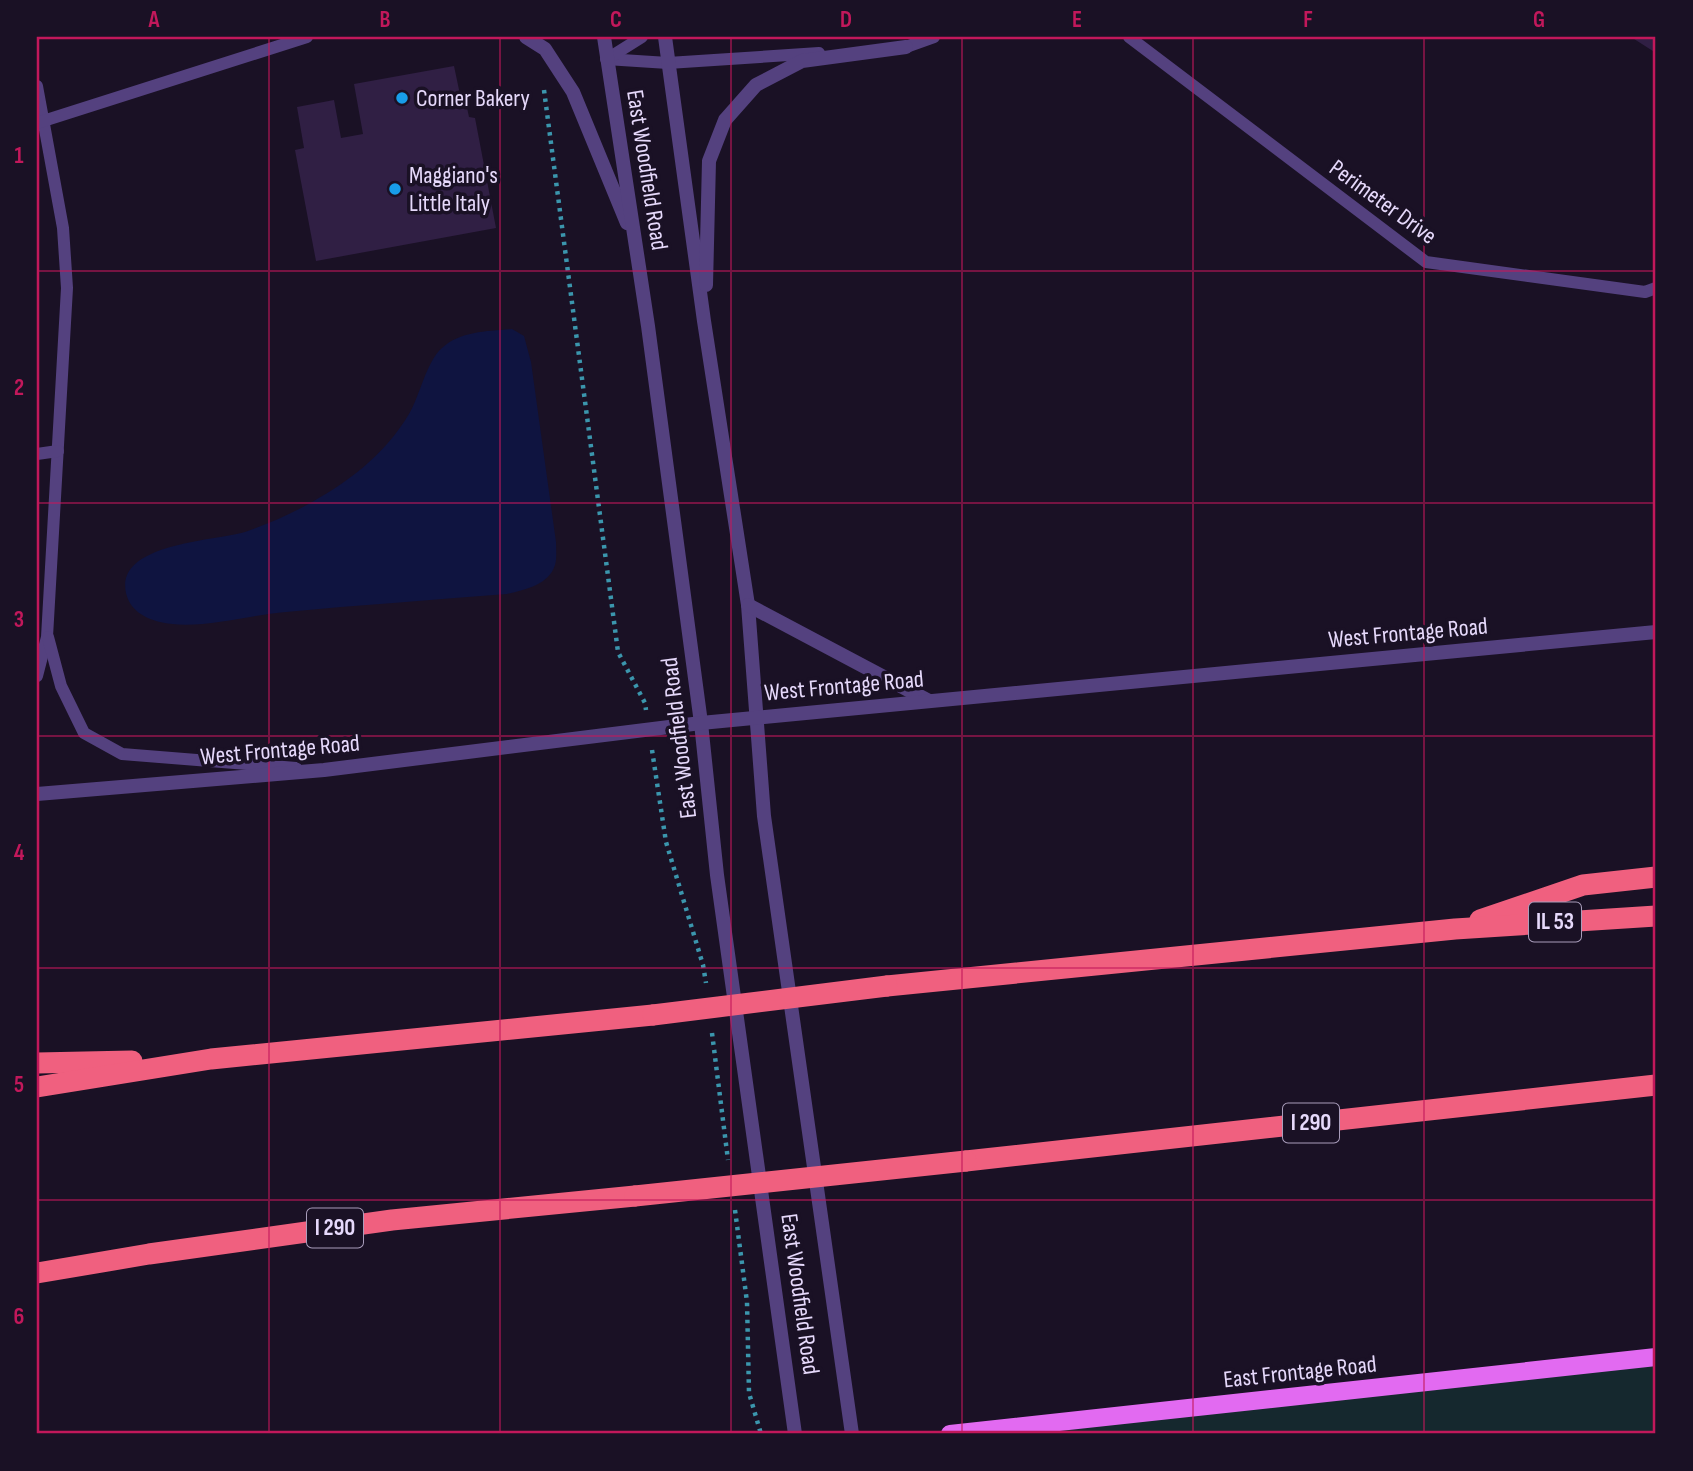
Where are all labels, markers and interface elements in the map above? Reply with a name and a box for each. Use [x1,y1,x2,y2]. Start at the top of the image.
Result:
text: A [148,6,161,34]
text: B [380,6,391,34]
text: C [610,6,622,34]
text: D [840,6,852,34]
text: E [1072,6,1082,34]
text: F [1303,6,1313,34]
text: G [1533,6,1545,34]
place label: Corner Bakery [416,84,530,113]
street label: East Woodfield Road [620,88,674,252]
marker: Corner Bakery [394,90,410,106]
text: 1 [14,142,24,170]
street label: Perimeter Drive [1324,153,1442,251]
place label: Maggiano's Little Italy [409,161,498,218]
marker: Maggiano's Little Italy [387,181,403,197]
text: 2 [14,374,24,402]
text: 3 [14,606,24,634]
street label: West Frontage Road [1327,612,1489,654]
street label: East Woodfield Road [655,656,703,820]
street label: West Frontage Road [763,665,925,707]
street label: West Frontage Road [199,729,361,771]
text: 4 [14,839,25,867]
road number: IL 53 [1529,903,1581,942]
text: 5 [14,1071,24,1099]
road number: I 290 [1283,1104,1339,1142]
road number: I 290 [307,1208,363,1247]
street label: East Woodfield Road [774,1212,826,1376]
text: 6 [14,1303,24,1331]
street label: East Frontage Road [1222,1350,1378,1394]

